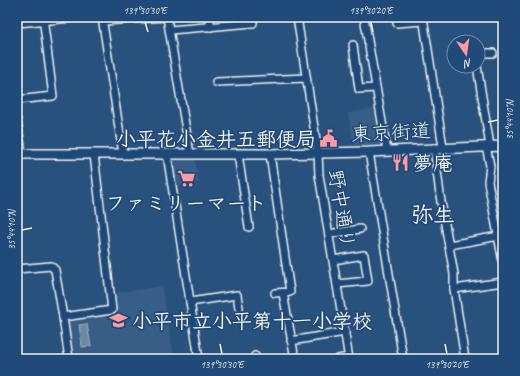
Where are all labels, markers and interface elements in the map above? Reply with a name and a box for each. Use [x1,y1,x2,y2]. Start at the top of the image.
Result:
text: 139°30'30"E [123,4,168,17]
text: 139°30'20"E [349,4,394,17]
north arrow [446,34,486,74]
text: N [461,56,473,72]
text: 35°44'10"N [503,98,516,140]
street label: 東京街道 [350,118,432,147]
place label: 小平花小金井五郵便局 [116,127,316,152]
public building icon: 小平花小金井五郵便局 [319,129,339,149]
place label: 夢庵 [413,151,453,176]
restaurant icon: 夢庵 [390,153,410,173]
street label: 野中通り [323,168,360,251]
supermarket icon: ファミリーマート [176,169,196,189]
place label: ファミリーマート [106,191,266,216]
district label: 弥生 [411,201,455,229]
text: 35°44'10"N [5,208,18,250]
place label: 小平市立小平第十一小学校 [132,309,372,334]
school or university icon: 小平市立小平第十一小学校 [109,311,129,331]
text: 139°30'30"E [200,358,245,371]
text: 139°30'20"E [425,358,470,371]

